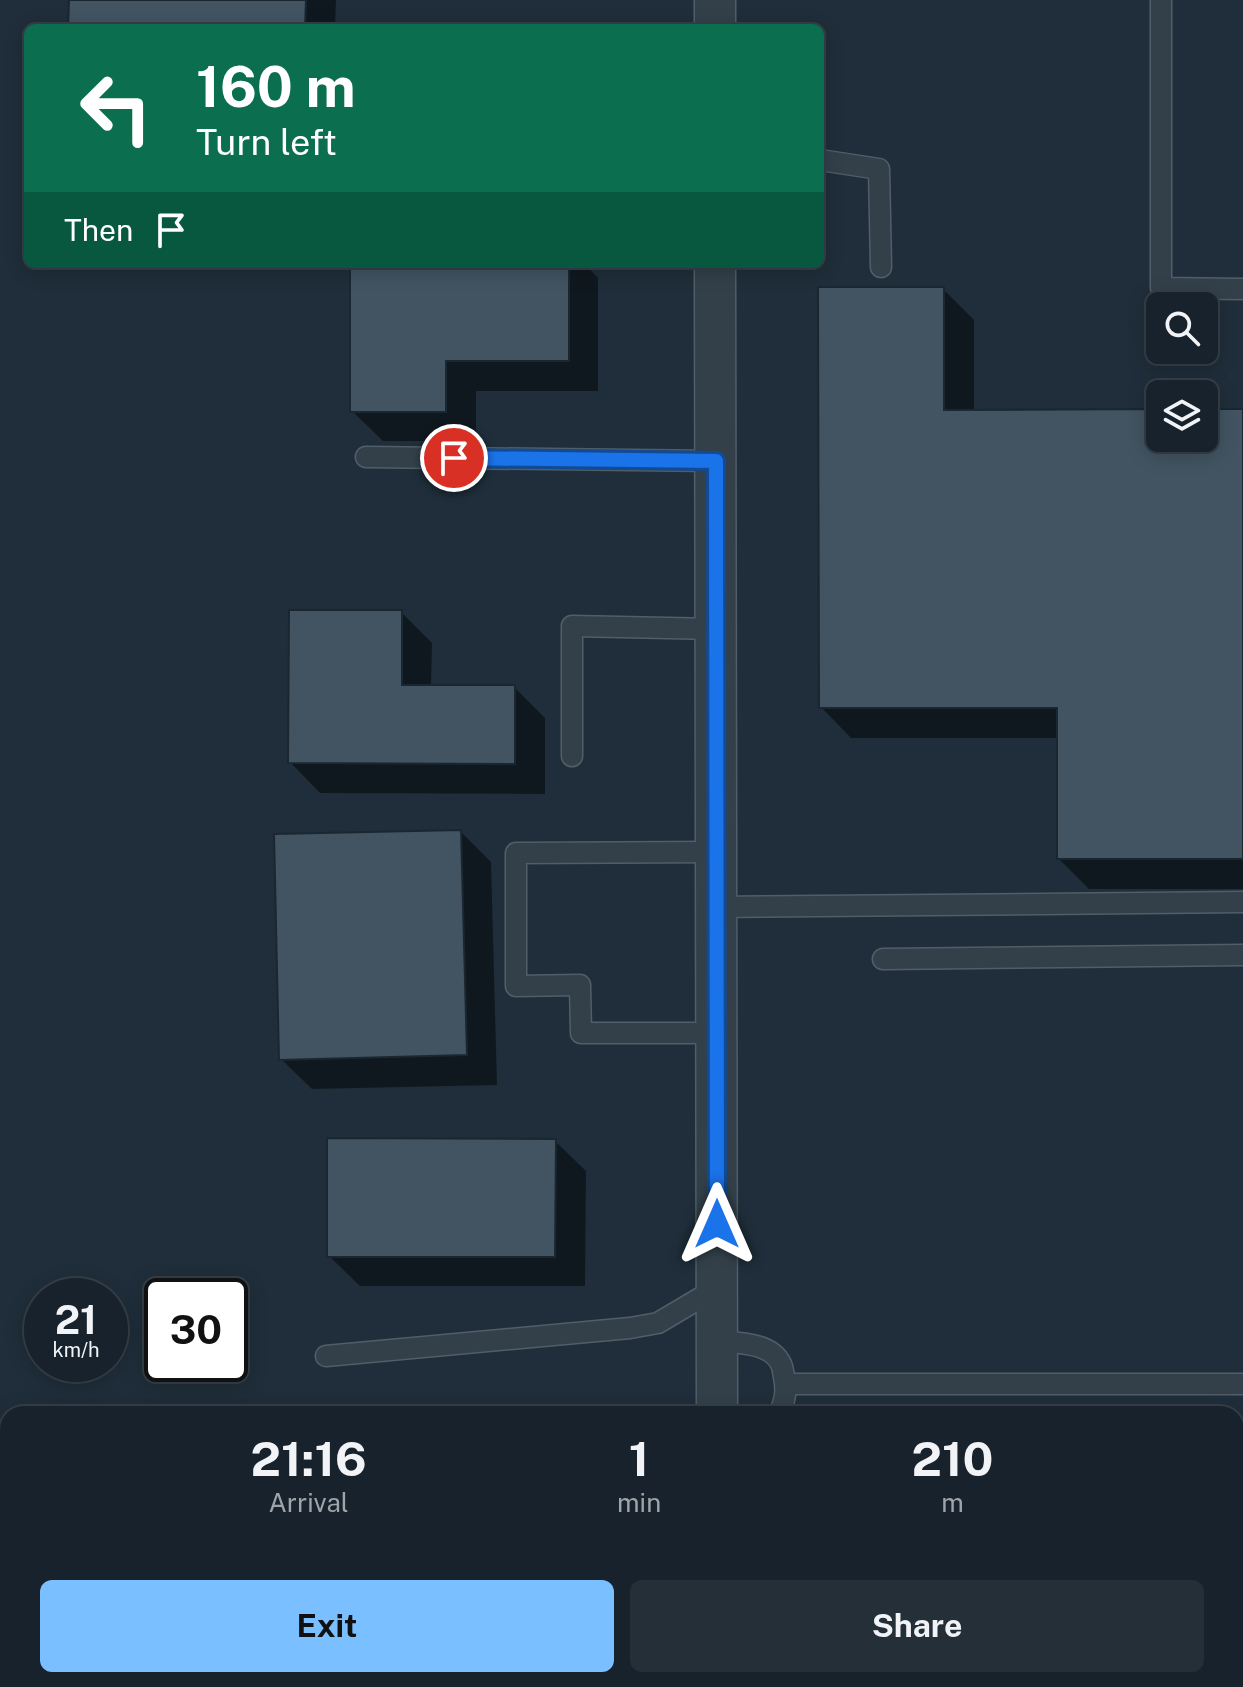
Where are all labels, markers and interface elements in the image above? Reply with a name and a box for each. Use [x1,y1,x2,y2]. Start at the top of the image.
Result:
text: 160 m [196,54,356,120]
icon: left [64,56,168,160]
text: Turn left [196,121,337,163]
icon: arrive [149,208,193,252]
text: Then [64,212,133,248]
map controls [1146,292,1218,452]
button: search [1146,292,1218,364]
button: layers [1146,380,1218,452]
pin [420,424,488,492]
icon: arrive [432,436,476,480]
position arrow [675,1182,759,1266]
speed limit sign: 30 [144,1278,248,1382]
text: 21 [55,1296,97,1343]
text: km/h [52,1338,100,1362]
text: 21:16 [250,1430,367,1487]
text: 1 [629,1430,649,1487]
text: 210 [912,1430,994,1487]
text: Arrival [268,1487,349,1518]
text: min [617,1487,661,1518]
text: m [941,1487,964,1518]
button: Exit [40,1580,614,1672]
button: Share [630,1580,1204,1672]

